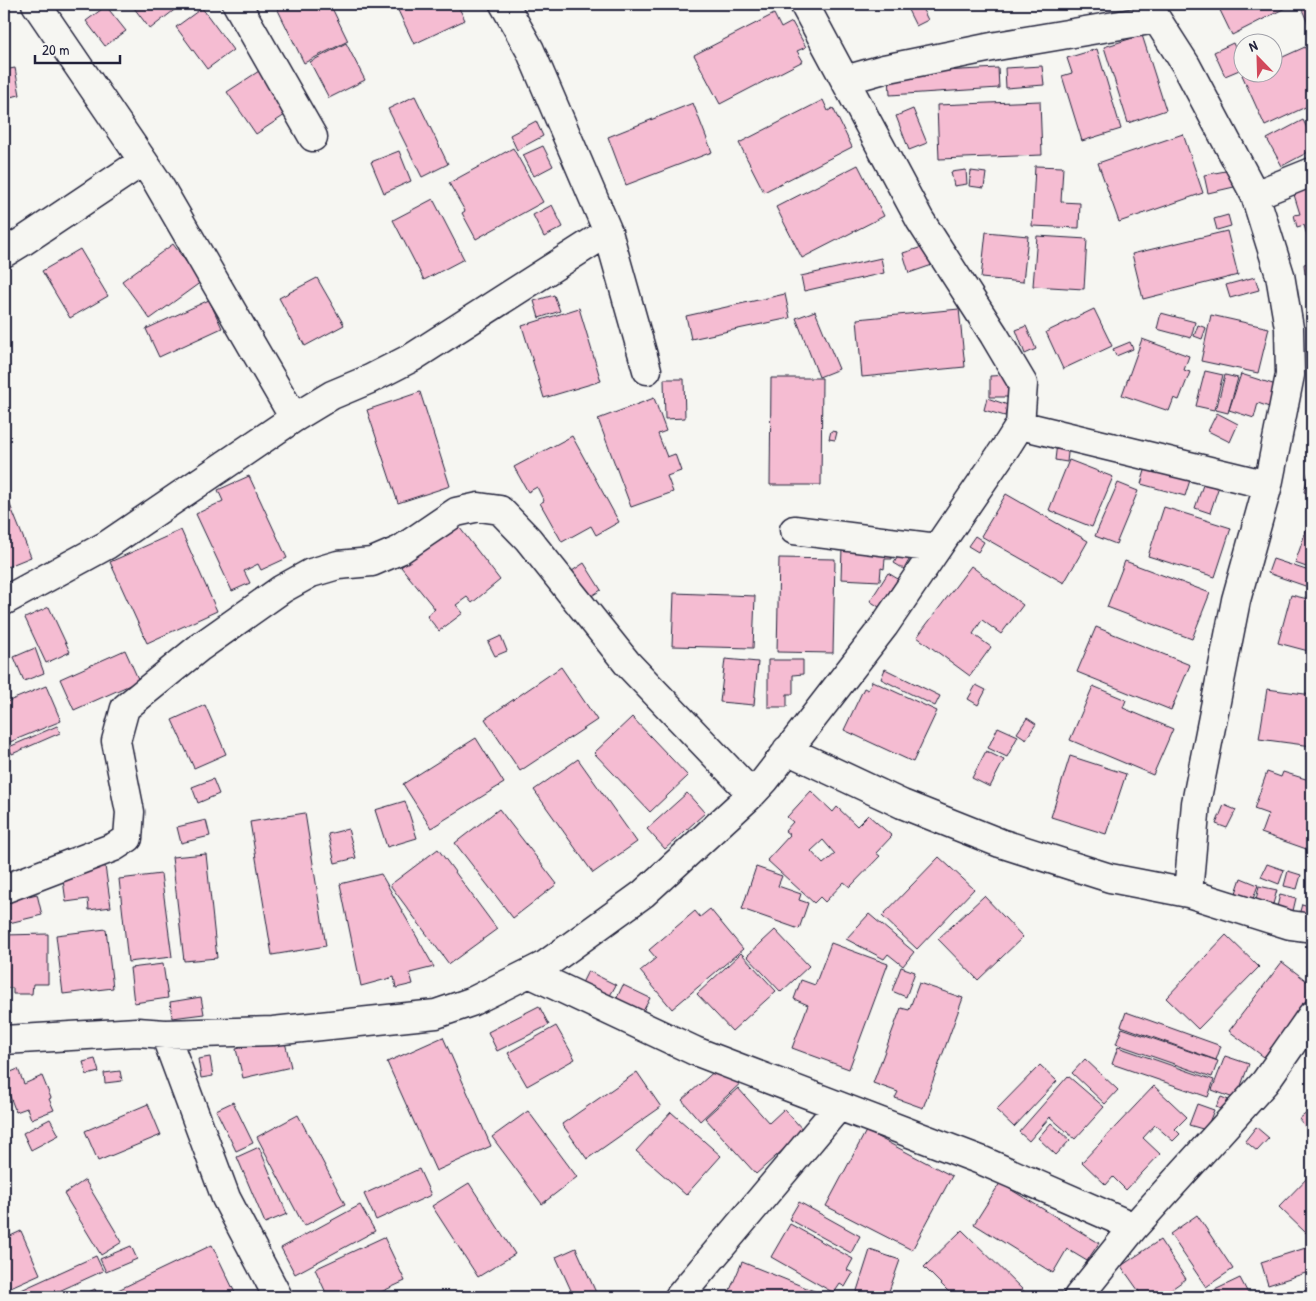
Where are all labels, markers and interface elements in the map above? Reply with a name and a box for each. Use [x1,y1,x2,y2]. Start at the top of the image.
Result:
scale bar [35,32,120,64]
north arrow [1234,32,1284,82]
text: N [1246,35,1260,56]
text: 20 m [42,39,69,60]

